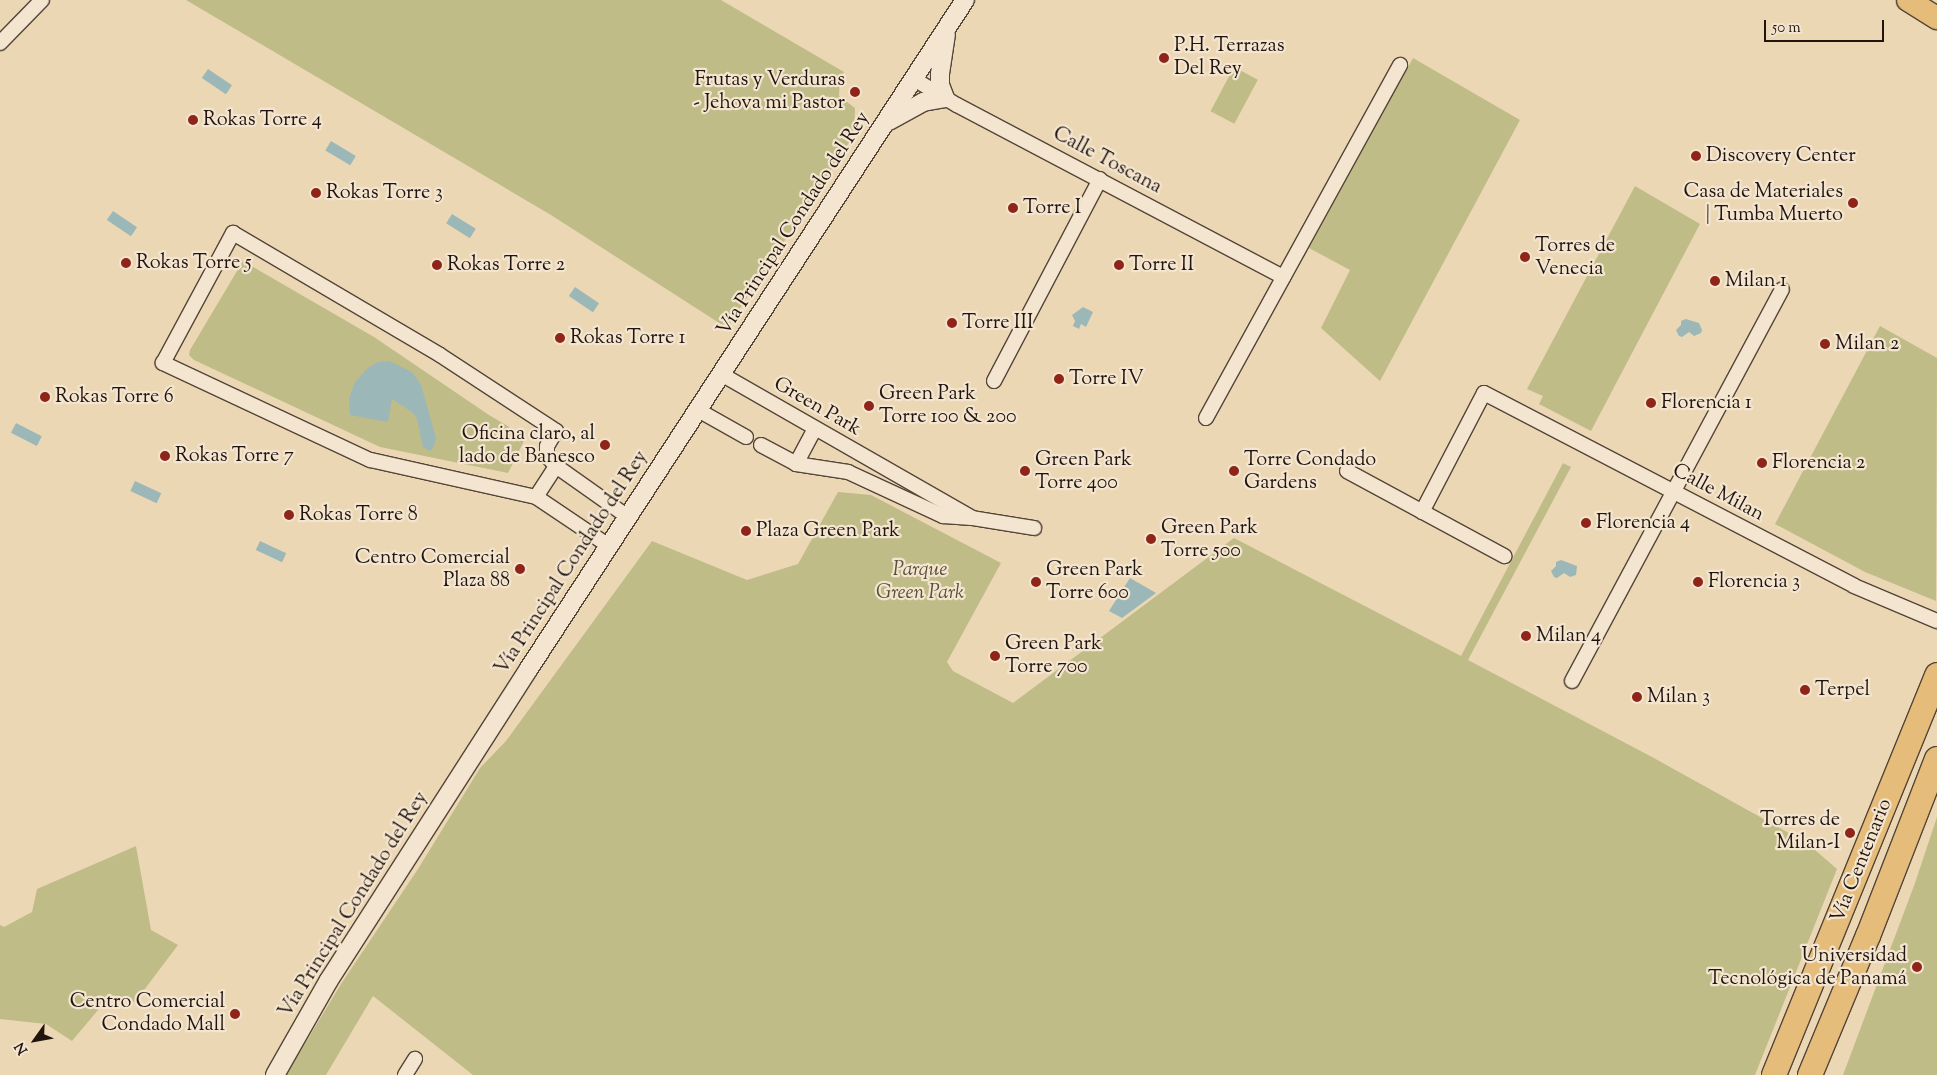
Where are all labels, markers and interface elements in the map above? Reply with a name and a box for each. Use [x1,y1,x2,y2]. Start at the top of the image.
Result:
scale bar [1767,10,1887,42]
text: 50 m [1772,18,1801,39]
place label: P.H. Terrazas Del Rey [1174,34,1285,81]
marker: P.H. Terrazas Del Rey [1158,52,1170,64]
place label: Frutas y Verduras - Jehova mi Pastor [693,68,845,115]
marker: Frutas y Verduras - Jehova mi Pastor [849,86,861,98]
street label: Vía Principal Condado del Rey [713,107,875,341]
place label: Rokas Torre 4 [203,108,322,132]
marker: Rokas Torre 4 [187,114,199,126]
street label: Calle Toscana [1048,122,1166,200]
place label: Discovery Center [1706,144,1856,168]
marker: Discovery Center [1690,150,1702,162]
place label: Casa de Materiales | Tumba Muerto [1683,180,1843,227]
place label: Rokas Torre 3 [326,181,443,205]
marker: Rokas Torre 3 [310,187,322,199]
place label: Torre I [1023,196,1081,220]
marker: Casa de Materiales | Tumba Muerto [1847,197,1859,209]
marker: Torre I [1007,202,1019,214]
place label: Torres de Venecia [1535,234,1615,281]
place label: Rokas Torre 5 [136,251,252,275]
marker: Torres de Venecia [1519,251,1531,263]
place label: Rokas Torre 2 [447,253,565,277]
place label: Torre II [1129,253,1194,277]
marker: Rokas Torre 5 [120,257,132,269]
marker: Rokas Torre 2 [431,259,443,271]
marker: Torre II [1113,259,1125,271]
place label: Milan 1 [1725,269,1787,293]
marker: Milan 1 [1709,275,1721,287]
place label: Torre III [962,311,1033,335]
marker: Torre III [946,317,958,329]
place label: Rokas Torre 1 [570,326,685,350]
marker: Rokas Torre 1 [554,332,566,344]
place label: Milan 2 [1835,332,1899,356]
marker: Milan 2 [1819,338,1831,350]
place label: Torre IV [1069,367,1144,391]
street label: Green Park [769,372,865,442]
marker: Torre IV [1053,373,1065,385]
place label: Green Park Torre 100 & 200 [879,382,1017,429]
place label: Rokas Torre 6 [55,385,174,409]
marker: Rokas Torre 6 [39,391,51,403]
place label: Florencia 1 [1661,391,1752,415]
marker: Florencia 1 [1645,397,1657,409]
marker: Green Park Torre 100 & 200 [863,400,875,412]
place label: Oficina claro, al lado de Banesco [459,422,595,469]
marker: Oficina claro, al lado de Banesco [599,439,611,451]
place label: Rokas Torre 7 [175,444,294,468]
street label: Vía Principal Condado del Rey [491,446,653,680]
place label: Green Park Torre 400 [1035,448,1132,495]
place label: Torre Condado Gardens [1244,448,1376,495]
marker: Rokas Torre 7 [159,450,171,462]
place label: Florencia 2 [1772,451,1865,475]
marker: Florencia 2 [1756,457,1768,469]
street label: Calle Milan [1668,459,1768,527]
marker: Green Park Torre 400 [1019,465,1031,477]
marker: Torre Condado Gardens [1228,465,1240,477]
place label: Rokas Torre 8 [299,503,418,527]
marker: Rokas Torre 8 [283,509,295,521]
place label: Florencia 4 [1596,511,1690,535]
place label: Green Park Torre 500 [1161,516,1258,563]
marker: Florencia 4 [1580,517,1592,529]
place label: Plaza Green Park [756,519,900,543]
marker: Plaza Green Park [740,525,752,537]
marker: Green Park Torre 500 [1145,533,1157,545]
place label: Centro Comercial Plaza 88 [355,546,510,593]
place label: Green Park Torre 600 [1046,558,1143,605]
park label: Parque Green Park [876,559,964,606]
marker: Centro Comercial Plaza 88 [514,563,526,575]
place label: Florencia 3 [1708,570,1800,594]
marker: Green Park Torre 600 [1030,576,1042,588]
marker: Florencia 3 [1692,576,1704,588]
place label: Milan 4 [1536,624,1601,648]
marker: Milan 4 [1520,630,1532,642]
place label: Green Park Torre 700 [1005,632,1102,679]
marker: Green Park Torre 700 [989,650,1001,662]
place label: Terpel [1815,678,1870,702]
marker: Terpel [1799,684,1811,696]
place label: Milan 3 [1647,685,1710,709]
marker: Milan 3 [1631,691,1643,703]
street label: Vía Principal Condado del Rey [274,787,434,1023]
street label: Vía Centenario [1826,796,1898,926]
place label: Torres de Milan-I [1760,809,1840,856]
marker: Torres de Milan-I [1844,827,1856,839]
place label: Universidad Tecnológica de Panamá [1708,944,1907,991]
marker: Universidad Tecnológica de Panamá [1911,961,1923,973]
place label: Centro Comercial Condado Mall [70,990,225,1037]
marker: Centro Comercial Condado Mall [229,1008,241,1020]
north arrow [10,1015,60,1065]
text: N [11,1038,34,1058]

